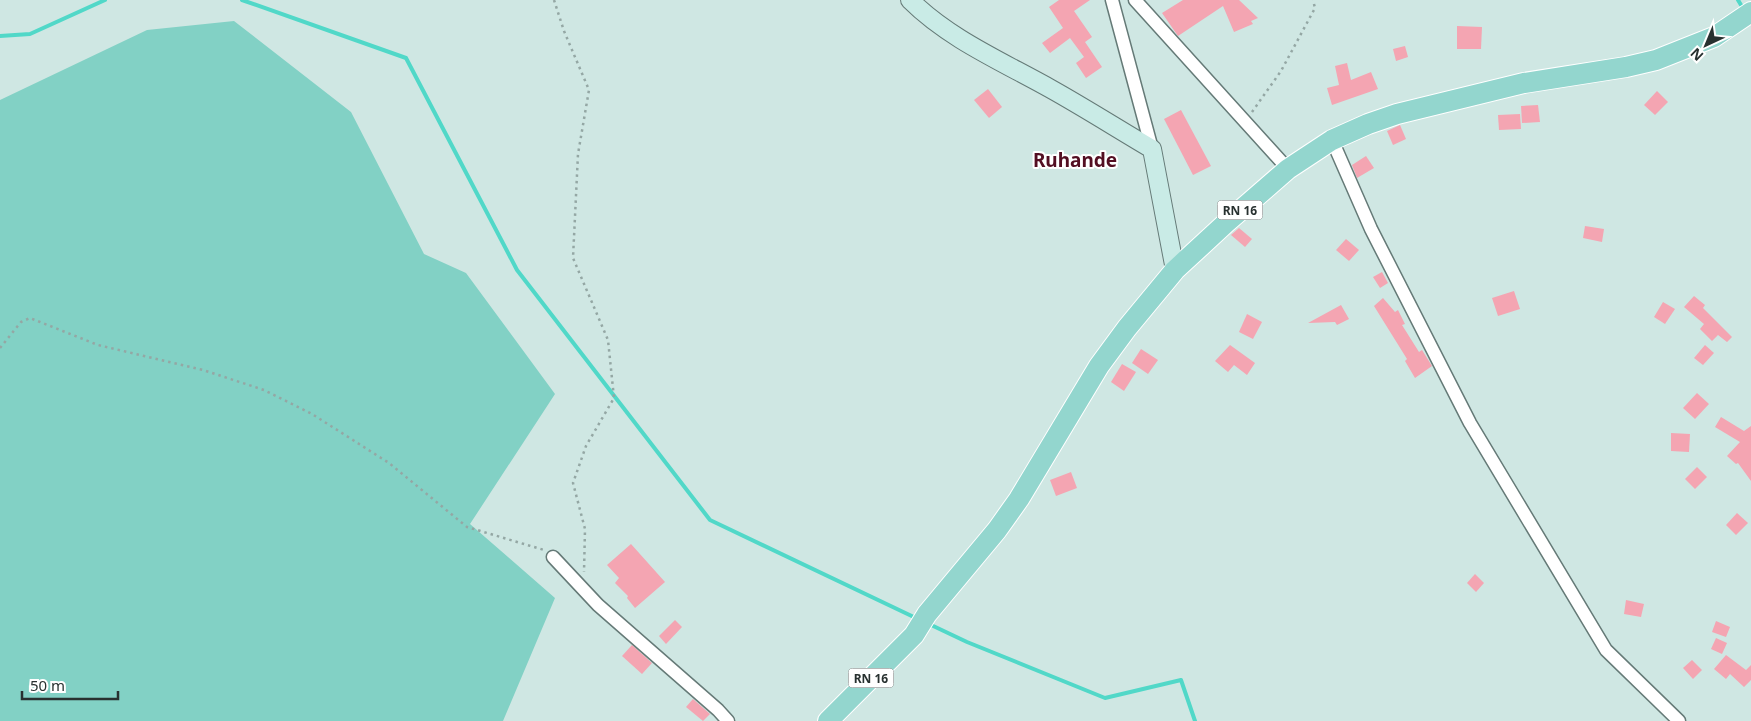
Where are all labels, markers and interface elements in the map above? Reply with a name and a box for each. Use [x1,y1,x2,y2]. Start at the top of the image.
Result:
north arrow [1681,20,1731,70]
text: N [1686,44,1707,66]
district label: Ruhande [1033,147,1117,173]
road number: RN 16 [1218,200,1262,220]
scale bar [22,668,119,700]
road number: RN 16 [848,668,894,688]
text: 50 m [30,675,65,695]

